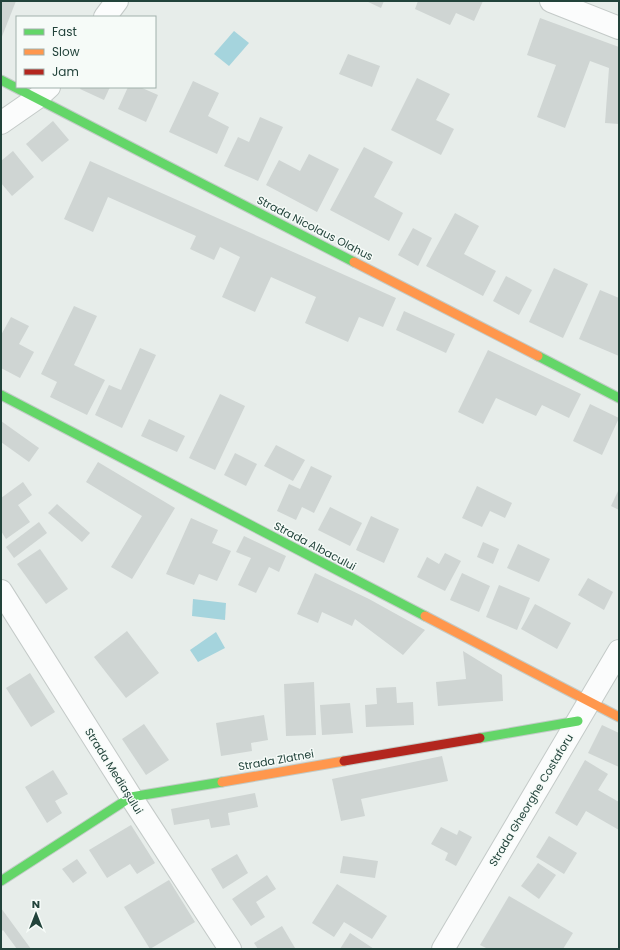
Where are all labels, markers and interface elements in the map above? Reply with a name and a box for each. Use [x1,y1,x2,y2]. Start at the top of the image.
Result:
legend [16,16,156,88]
text: Fast [52,23,77,40]
text: Slow [52,43,80,60]
text: Jam [52,63,79,80]
street label: Strada Nicolaus Olahus [254,192,376,264]
street label: Strada Albacului [271,518,359,575]
street label: Strada Mediașului [81,725,147,817]
street label: Strada Gheorghe Costaforu [485,731,577,869]
street label: Strada Zlatnei [237,745,315,775]
north arrow [16,894,56,934]
text: N [32,896,40,912]

